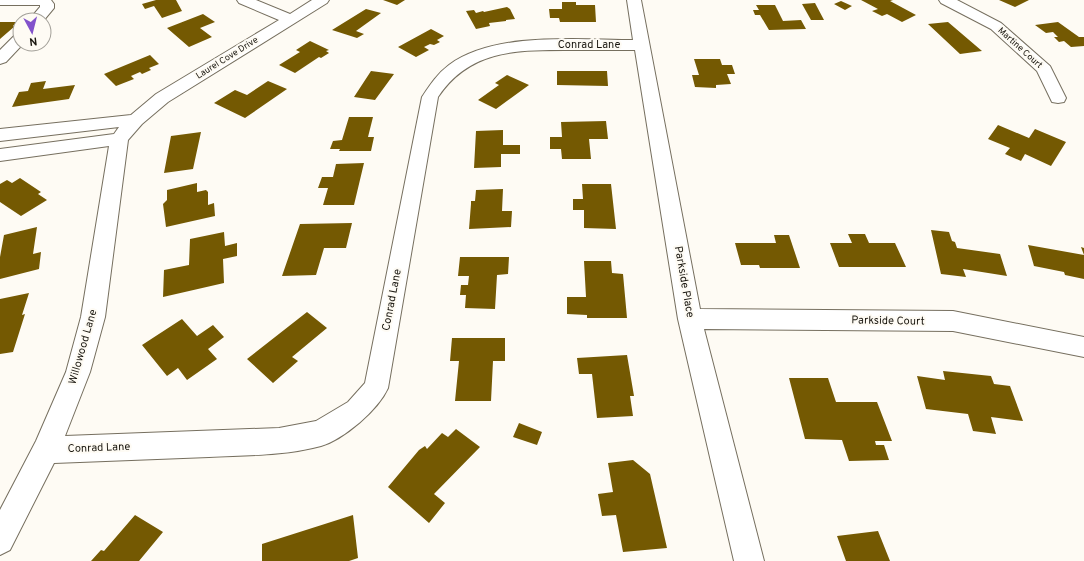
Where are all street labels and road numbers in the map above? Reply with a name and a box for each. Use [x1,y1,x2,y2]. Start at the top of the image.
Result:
street label: Martine Court [995,25,1045,71]
street label: Laurel Cove Drive [194,34,260,82]
street label: Conrad Lane [558,38,620,52]
street label: Parkside Place [671,245,697,319]
street label: Conrad Lane [379,268,405,332]
street label: Willowood Lane [66,308,100,386]
street label: Parkside Court [851,313,925,329]
street label: Conrad Lane [67,440,131,456]

